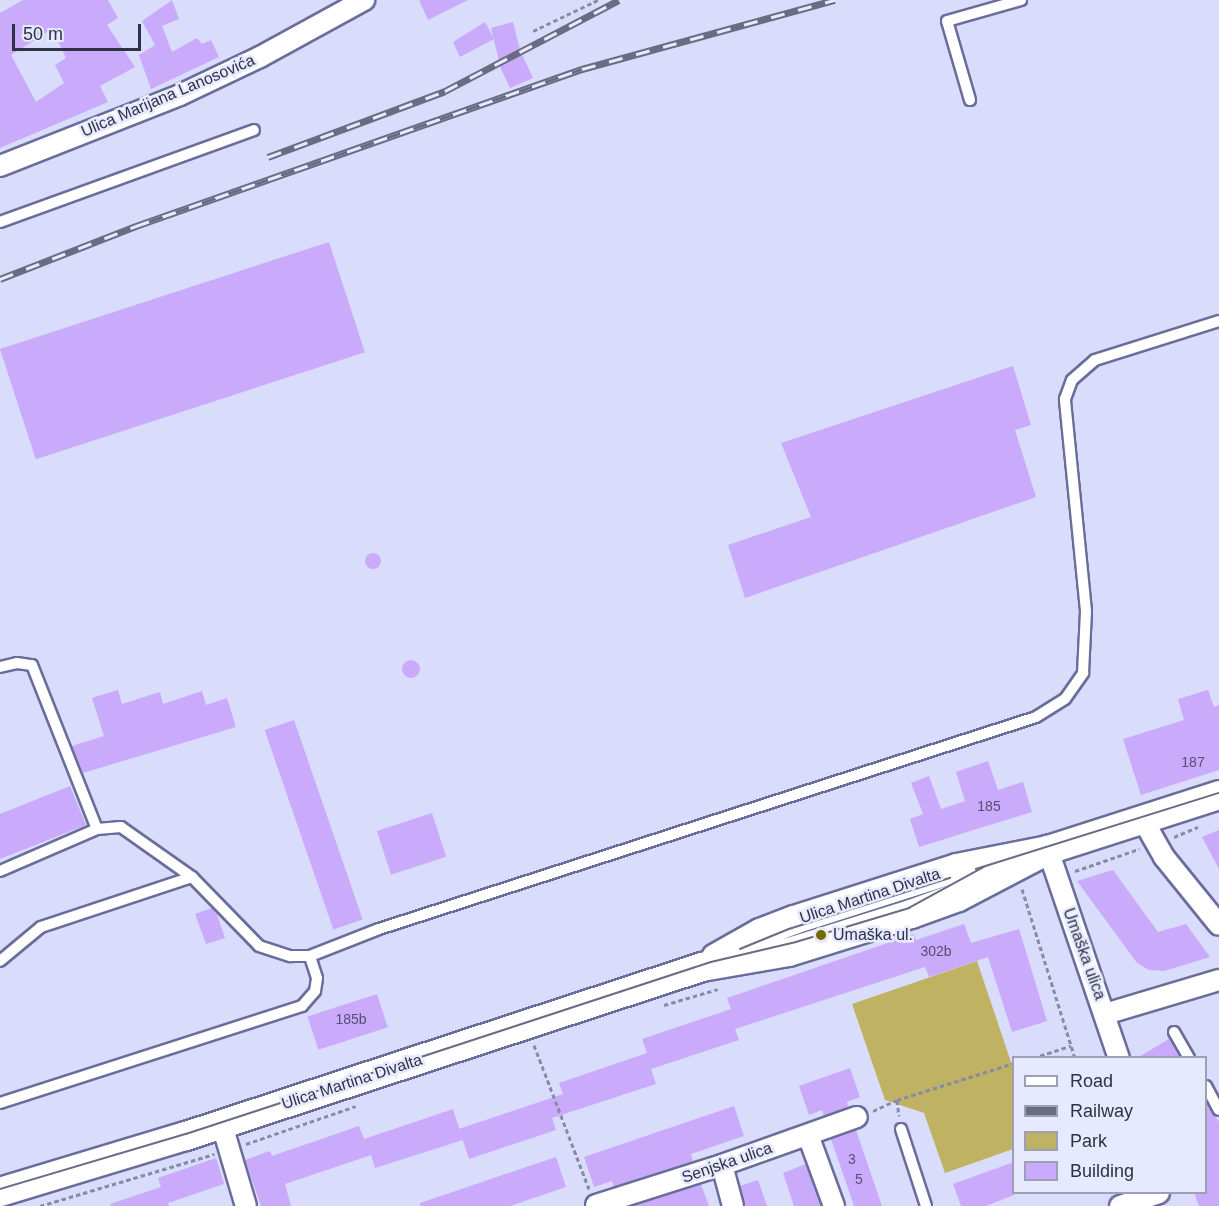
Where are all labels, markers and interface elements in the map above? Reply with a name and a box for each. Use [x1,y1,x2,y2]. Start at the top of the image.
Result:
scale bar [15,12,144,50]
text: 50 m [23,24,63,44]
street label: Ulica Marijana Lanosovića [78,51,258,141]
house number: 187 [1181,754,1205,770]
house number: 185 [977,798,1001,814]
street label: Ulica Martina Divalta [797,864,943,928]
street label: Umaška ulica [1059,906,1109,1002]
place label: Umaška ul. [833,925,913,945]
marker: Umaška ul. [814,928,828,942]
house number: 302b [920,943,952,959]
house number: 185b [335,1011,367,1027]
street label: Ulica Martina Divalta [279,1050,425,1114]
legend [1012,1056,1207,1194]
text: Road [1070,1071,1113,1091]
text: Railway [1070,1101,1133,1121]
text: Park [1070,1131,1107,1151]
street label: Senjska ulica [679,1139,775,1187]
house number: 3 [848,1151,856,1167]
text: Building [1070,1161,1134,1181]
house number: 5 [855,1171,863,1187]

